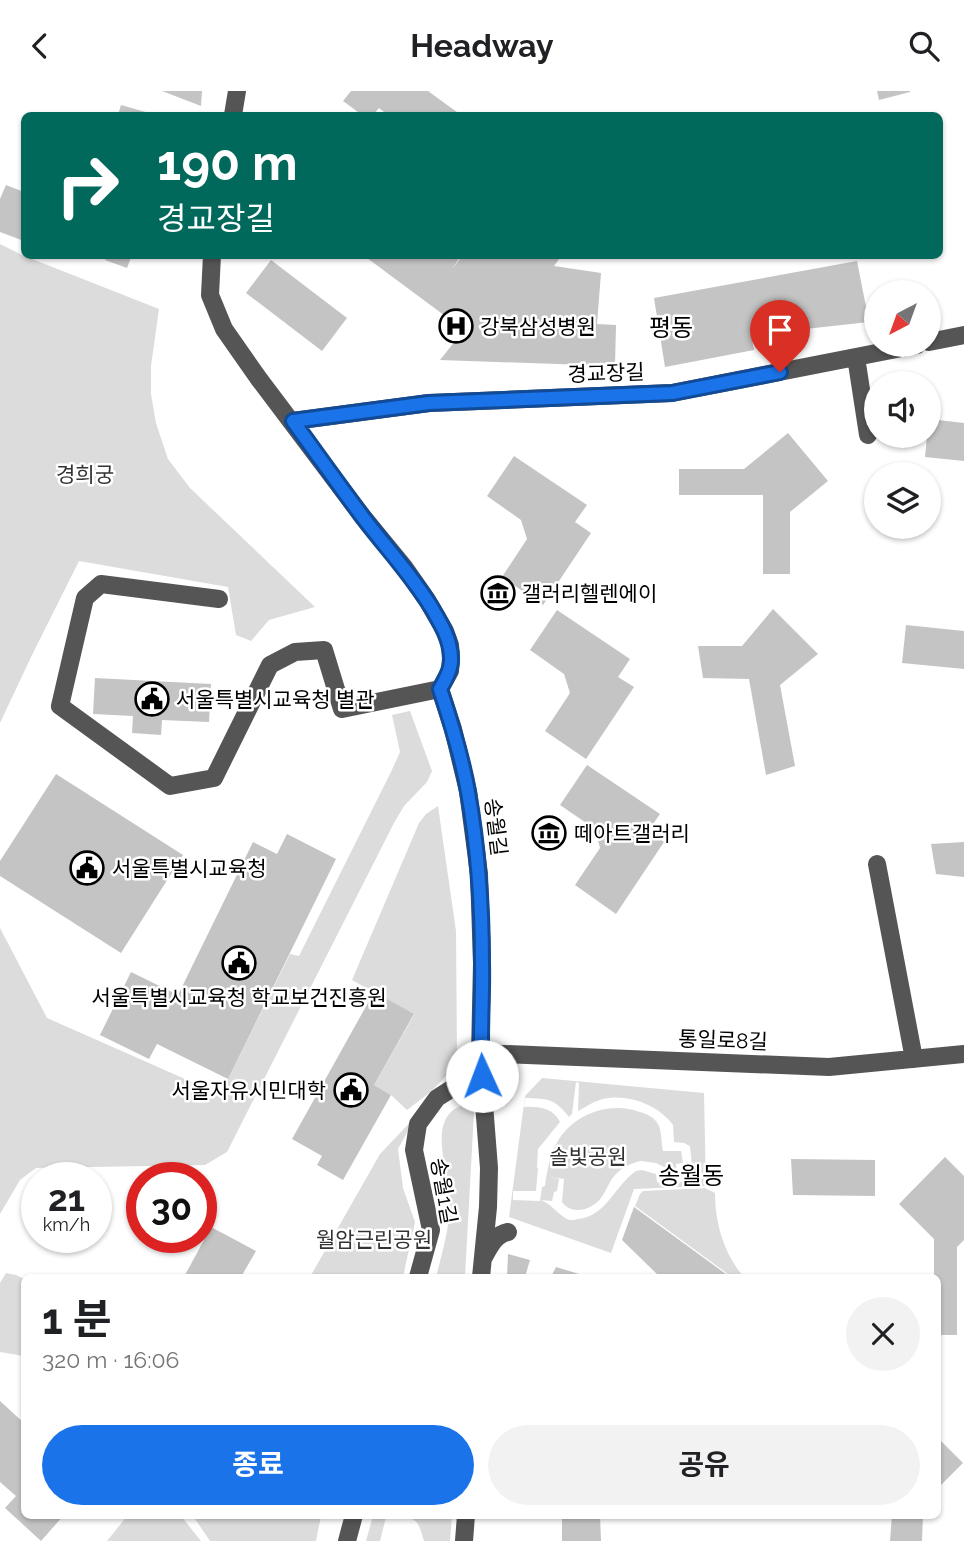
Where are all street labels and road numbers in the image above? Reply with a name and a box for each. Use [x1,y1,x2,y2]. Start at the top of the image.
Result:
street label: 경교장길 [567,359,645,387]
street label: 송월길 [480,797,512,857]
street label: 통일로8길 [678,1026,768,1054]
street label: 송월1길 [426,1156,462,1226]

